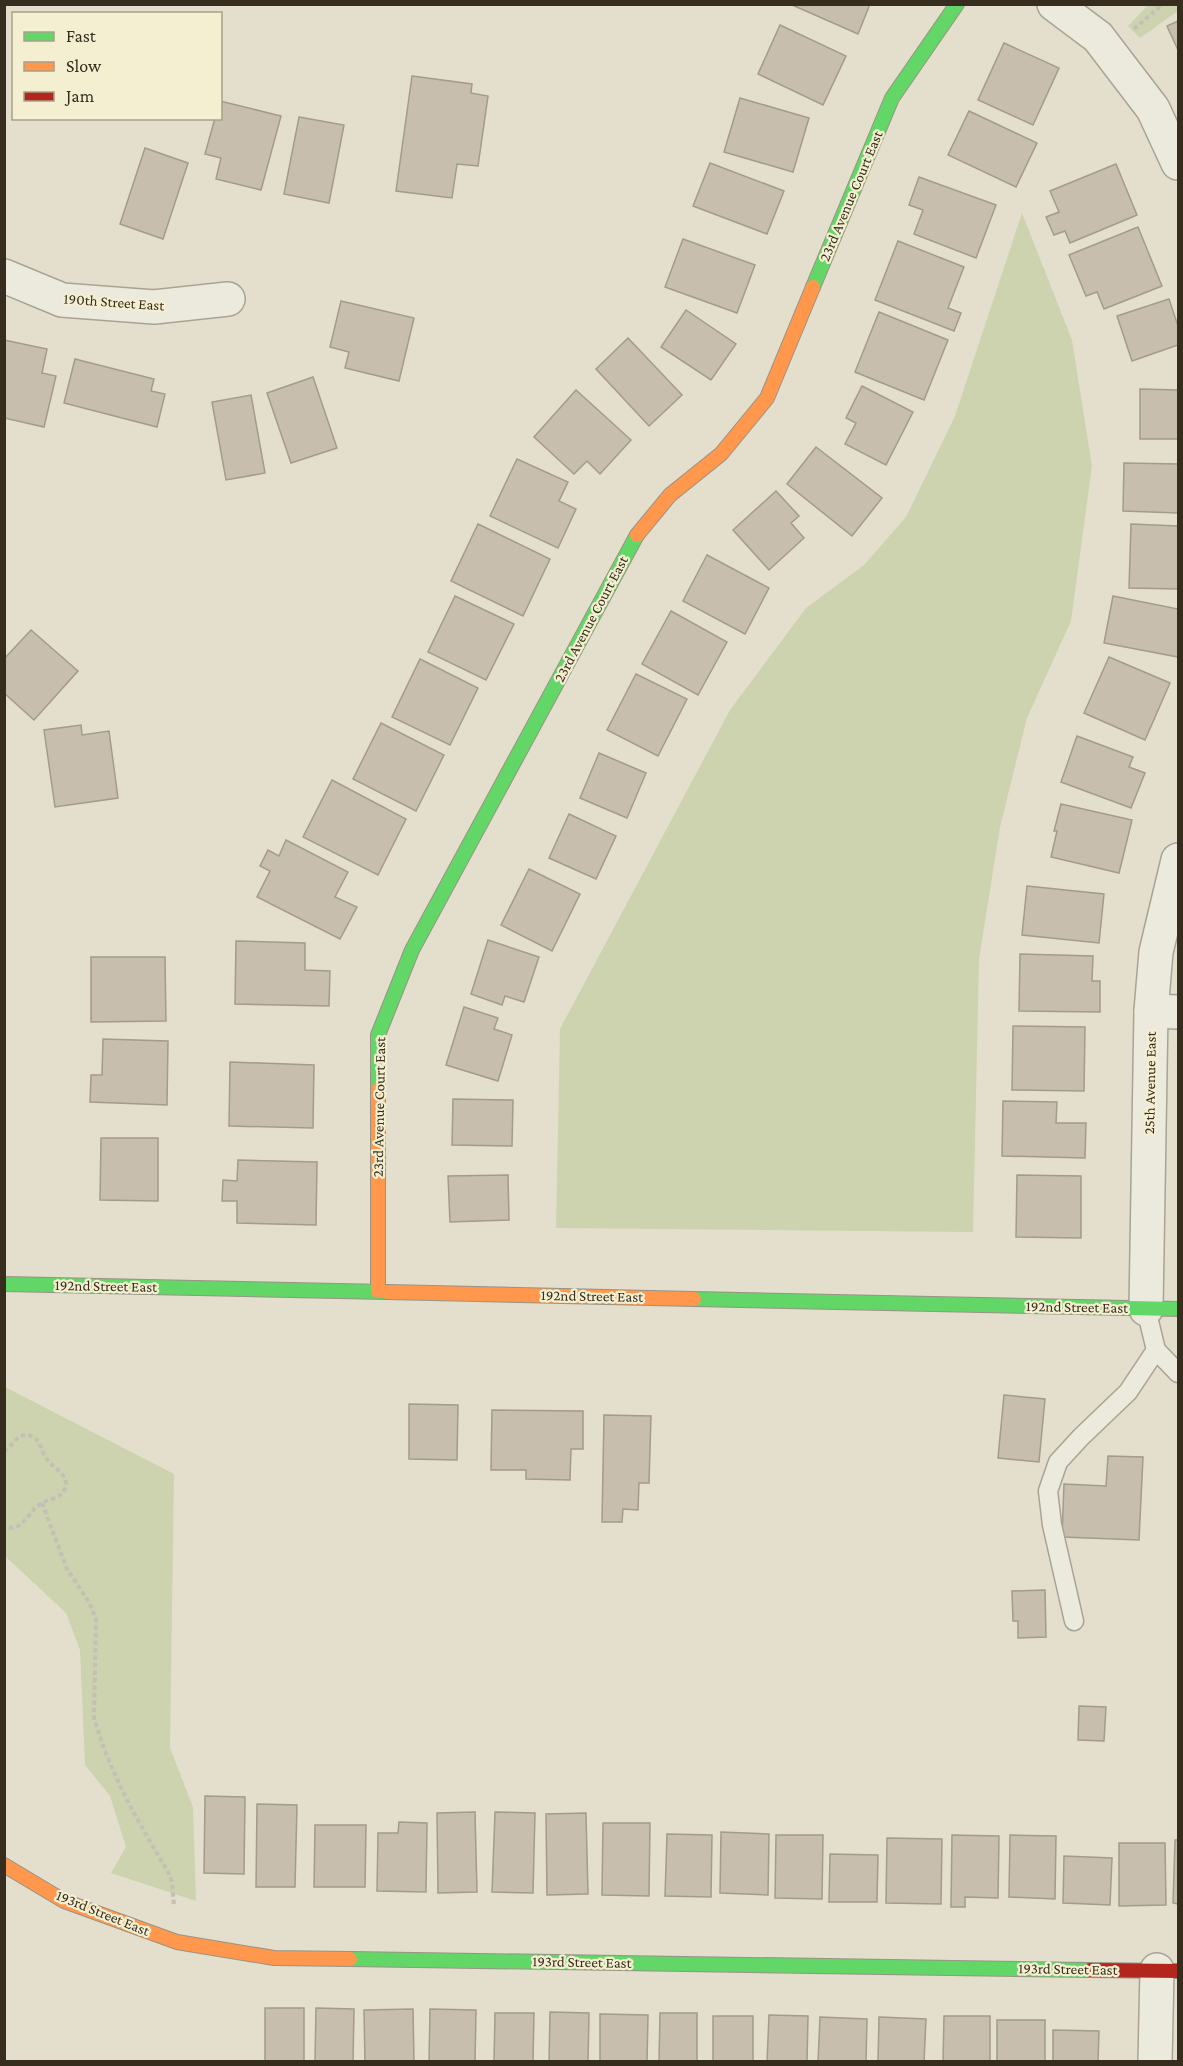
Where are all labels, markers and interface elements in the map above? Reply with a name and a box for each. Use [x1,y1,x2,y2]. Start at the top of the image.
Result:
legend [12,12,222,120]
text: Fast [66,26,97,46]
text: Slow [66,56,102,76]
text: Jam [64,86,95,106]
street label: 23rd Avenue Court East [816,127,886,264]
street label: 190th Street East [63,291,166,314]
street label: 23rd Avenue Court East [551,552,631,685]
street label: 25th Avenue East [1141,1030,1159,1135]
street label: 23rd Avenue Court East [370,1036,388,1177]
street label: 192nd Street East [55,1277,158,1295]
street label: 192nd Street East [541,1287,644,1305]
street label: 192nd Street East [1026,1298,1129,1316]
street label: 193rd Street East [54,1887,153,1939]
street label: 193rd Street East [532,1953,633,1971]
street label: 193rd Street East [1018,1960,1119,1978]

